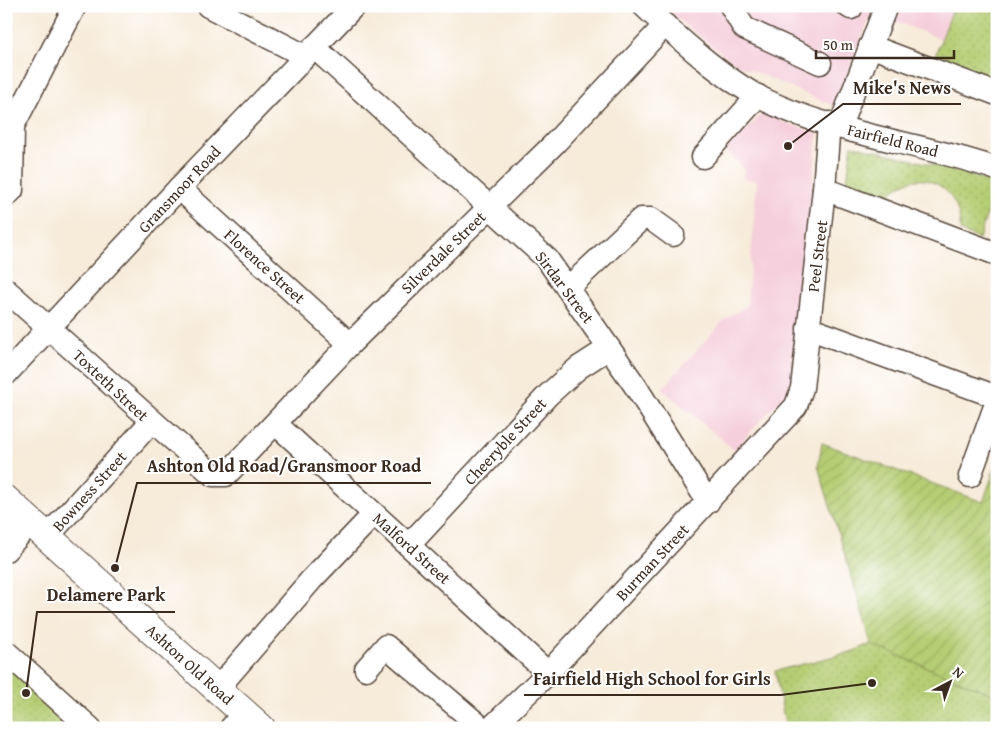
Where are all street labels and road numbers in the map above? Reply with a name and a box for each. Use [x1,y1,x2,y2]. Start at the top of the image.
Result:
street label: Fairfield Road [845,117,941,163]
street label: Gransmoor Road [132,140,226,238]
street label: Silverdale Street [395,205,491,299]
street label: Peel Street [801,218,833,293]
street label: Florence Street [219,223,311,309]
street label: Sirdar Street [530,246,601,329]
street label: Toxteth Street [68,343,155,427]
street label: Cheeryble Street [458,392,552,490]
street label: Bowness Street [46,445,132,537]
street label: Malford Street [368,506,456,590]
street label: Burman Street [610,518,694,606]
street label: Ashton Old Road [141,618,240,710]

